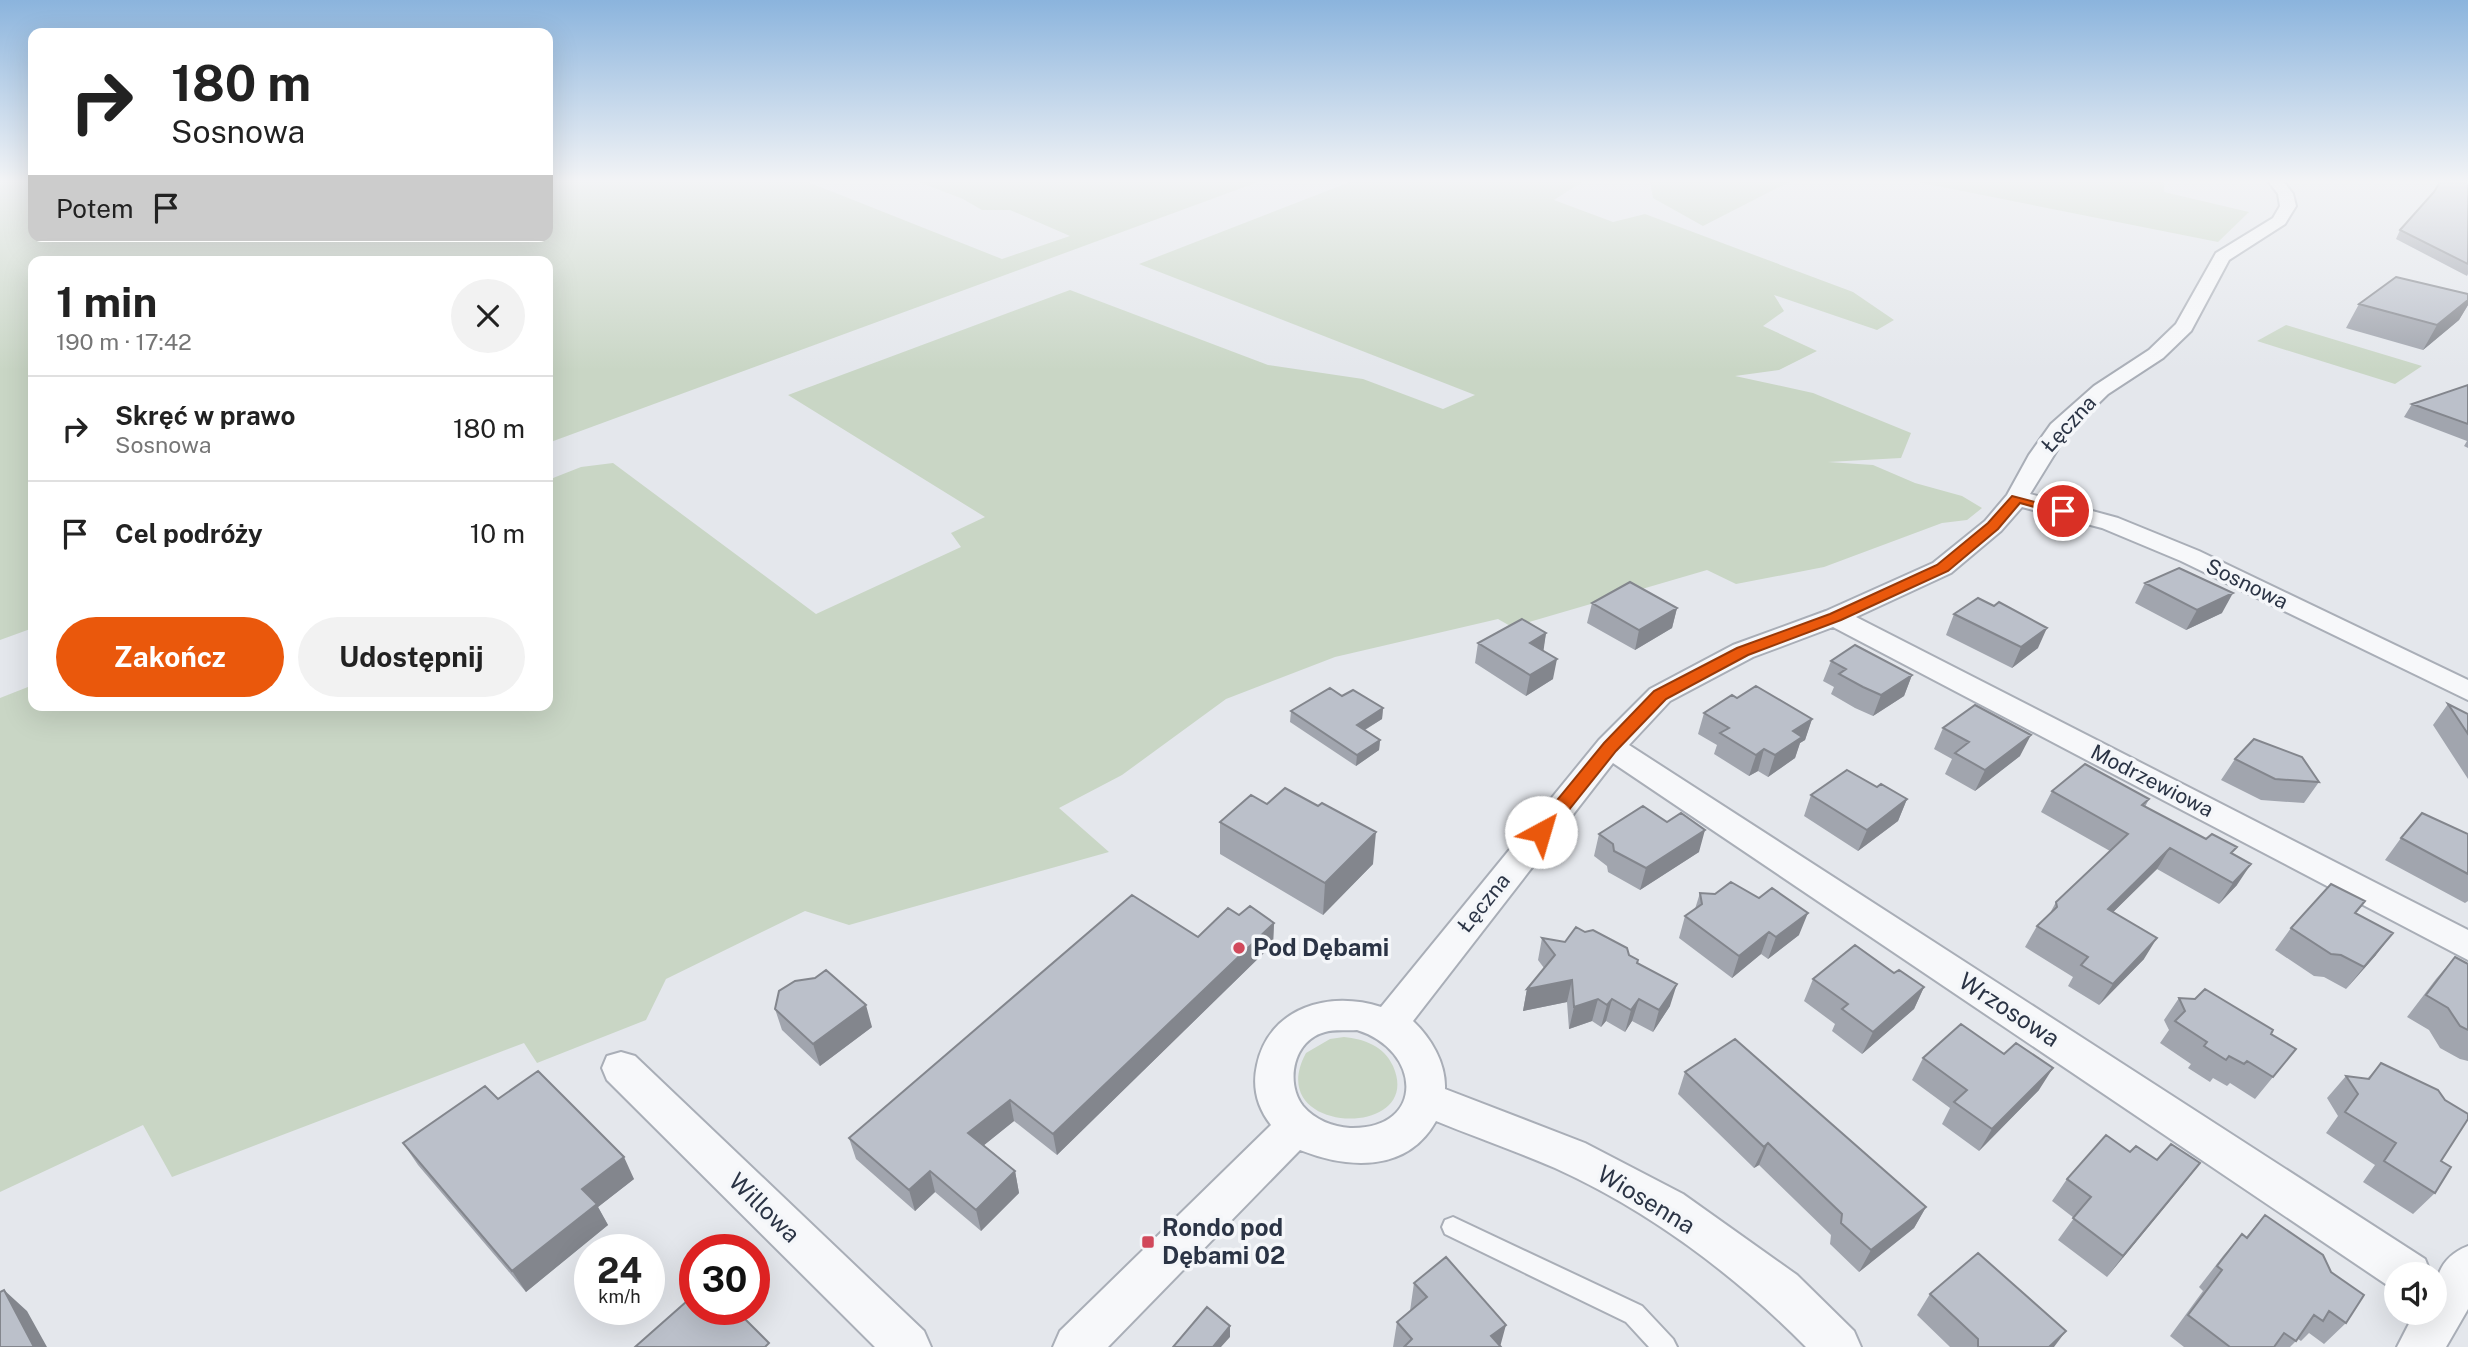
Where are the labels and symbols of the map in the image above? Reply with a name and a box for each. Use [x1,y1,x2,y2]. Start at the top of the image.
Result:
street label: Łęczna [2036,390,2101,457]
pin [2033,481,2093,541]
street label: Sosnowa [2202,553,2292,614]
street label: Modrzewiowa [2087,739,2218,822]
position arrow [1504,795,1578,869]
street label: Łęczna [1452,868,1515,937]
place label: Pod Dębami [1253,933,1389,961]
marker: Pod Dębami [1231,940,1247,956]
street label: Wrzosowa [1954,966,2065,1052]
street label: Wiosenna [1593,1159,1700,1239]
street label: Willowa [723,1167,806,1248]
place label: Rondo pod Dębami 02 [1162,1213,1285,1269]
speed limit sign: 30 [679,1234,770,1325]
marker: Rondo pod Dębami 02 [1140,1234,1156,1250]

